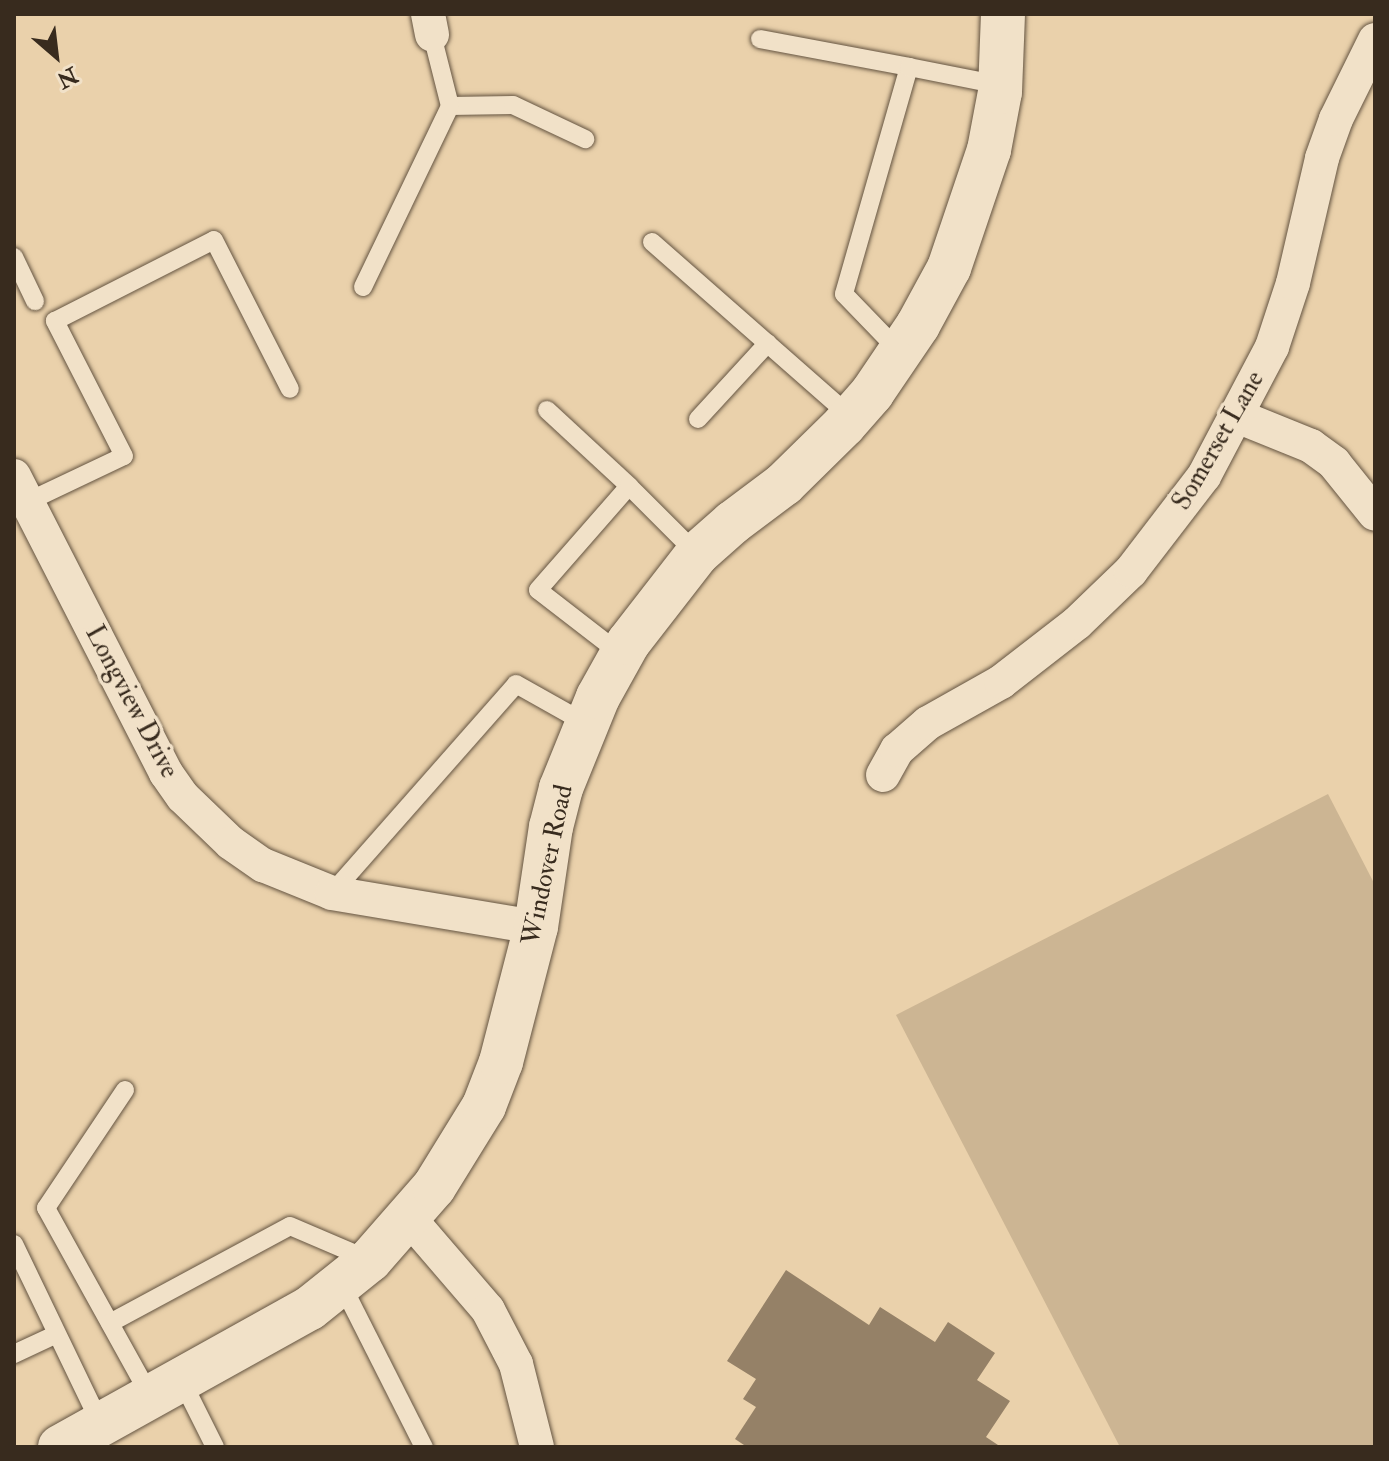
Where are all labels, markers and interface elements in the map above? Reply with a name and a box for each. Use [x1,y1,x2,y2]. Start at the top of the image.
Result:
north arrow [16,16,96,96]
text: N [52,60,83,94]
street label: Somerset Lane [1167,366,1271,516]
street label: Longview Drive [78,620,184,784]
street label: Windover Road [516,782,580,948]

